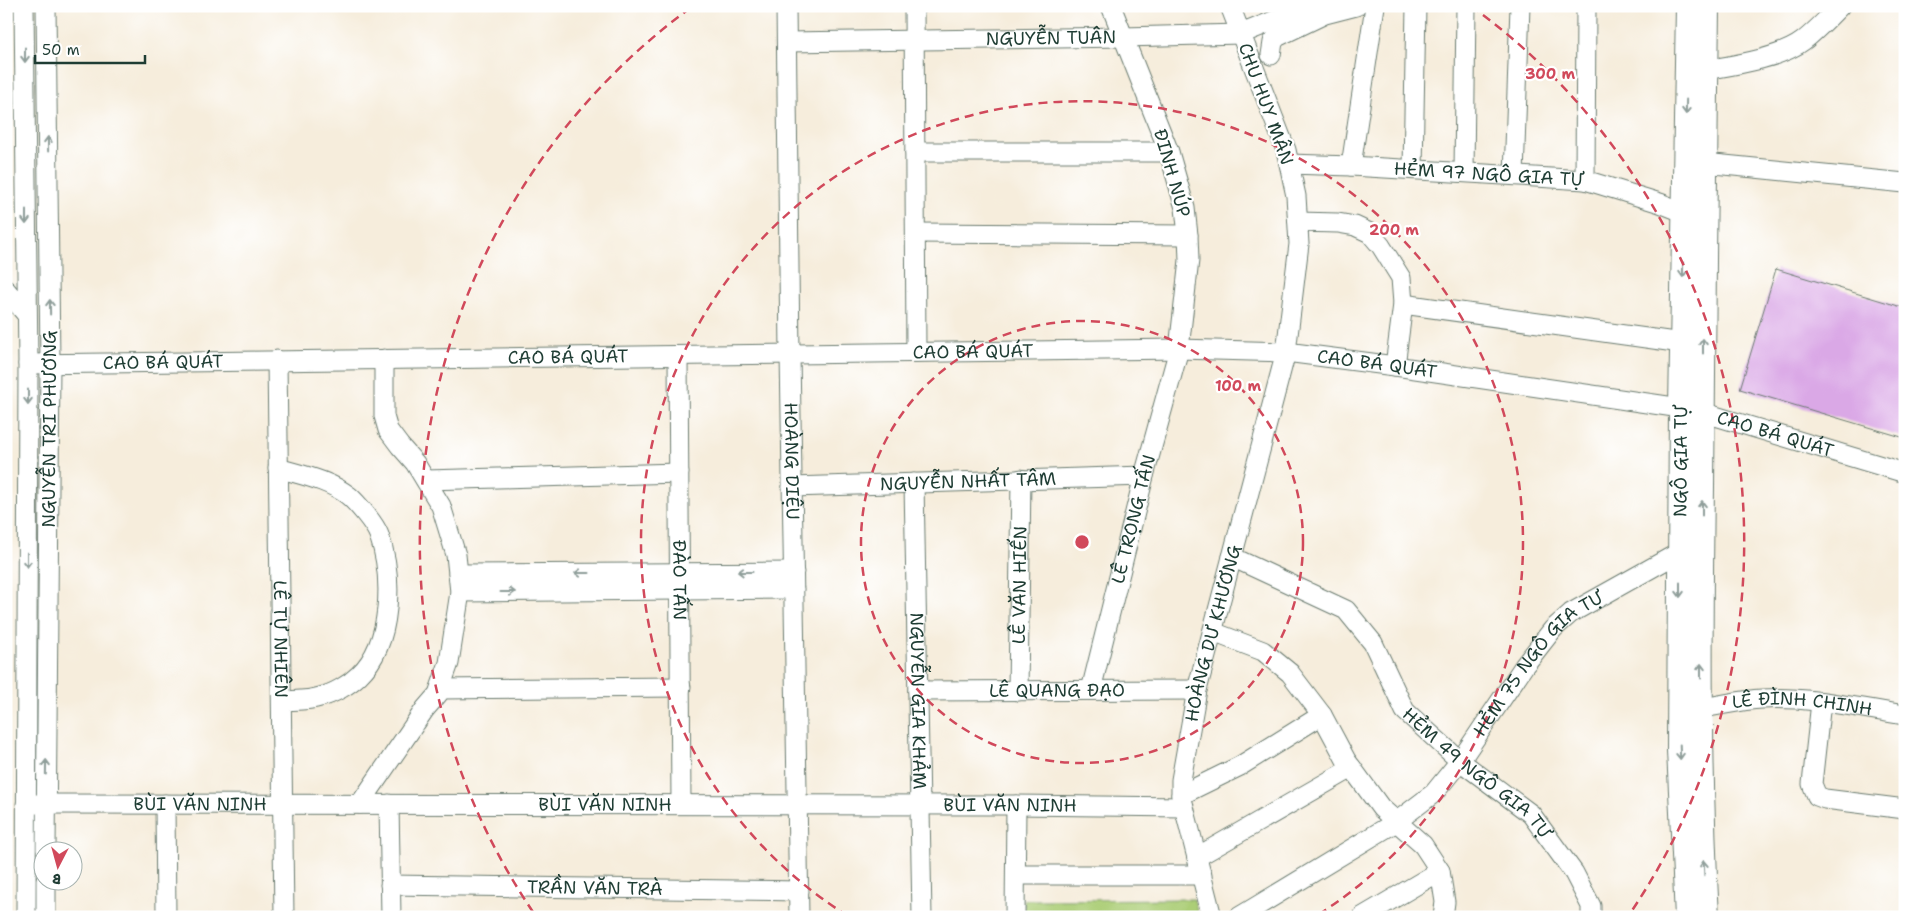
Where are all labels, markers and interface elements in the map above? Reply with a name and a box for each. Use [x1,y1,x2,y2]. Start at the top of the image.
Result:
street label: NGUYỄN TUÂN [986,24,1116,51]
scale bar [35,32,145,64]
text: 50 m [42,40,80,60]
street label: CHU HUY MÂN [1233,40,1299,168]
one-way arrow [20,46,30,63]
text: 300 m [1525,64,1575,84]
one-way arrow [1681,99,1691,115]
street label: ĐINH NÚP [1148,126,1196,220]
one-way arrow [43,137,53,153]
street label: HẺM 97 NGÔ GIA TỰ [1393,157,1585,192]
one-way arrow [21,209,31,225]
text: 200 m [1369,220,1419,240]
one-way arrow [1679,262,1688,278]
one-way arrow [45,299,54,315]
street label: NGUYỄN TRI PHƯƠNG [35,330,62,528]
one-way arrow [1698,338,1708,354]
street label: CAO BÁ QUÁT [912,339,1033,364]
street label: CAO BÁ QUÁT [507,344,628,370]
street label: CAO BÁ QUÁT [1316,344,1439,384]
street label: CAO BÁ QUÁT [102,349,223,375]
text: 100 m [1215,376,1261,396]
one-way arrow [23,389,33,405]
street label: HOÀNG DIỆU [779,402,805,520]
street label: NGÔ GIA TỰ [1668,404,1693,517]
street label: CAO BÁ QUÁT [1714,405,1837,463]
street label: LÊ TRỌNG TẤN [1106,452,1161,586]
street label: NGUYỄN NHẤT TÂM [879,467,1056,496]
one-way arrow [1697,500,1706,516]
street label: LÊ VĂN HIẾN [1006,526,1032,644]
centre of rings [1073,533,1091,551]
street label: ĐÀO TẤN [667,540,694,620]
street label: HOÀNG DƯ KHƯƠNG [1180,542,1247,724]
one-way arrow [22,552,32,568]
one-way arrow [737,567,754,577]
one-way arrow [575,568,591,578]
street label: LÊ TỰ NHIÊN [268,580,293,698]
one-way arrow [1675,582,1685,598]
street label: HẺM 75 NGÔ GIA TỰ [1468,585,1608,741]
one-way arrow [500,587,516,597]
street label: NGUYỄN GIA KHẢM [904,612,932,790]
one-way arrow [1696,663,1706,679]
street label: LÊ QUANG ĐẠO [989,678,1125,703]
street label: LÊ ĐÌNH CHINH [1730,686,1874,721]
street label: HẺM 49 NGÔ GIA TỰ [1397,702,1558,844]
one-way arrow [1675,744,1684,760]
one-way arrow [41,759,51,776]
street label: BÙI VĂN NINH [133,792,267,816]
street label: BÙI VĂN NINH [538,793,672,817]
street label: BÙI VĂN NINH [943,793,1077,818]
north arrow [32,840,82,890]
one-way arrow [1700,860,1709,876]
text: B [51,869,62,888]
street label: TRẦN VĂN TRÀ [527,873,663,901]

